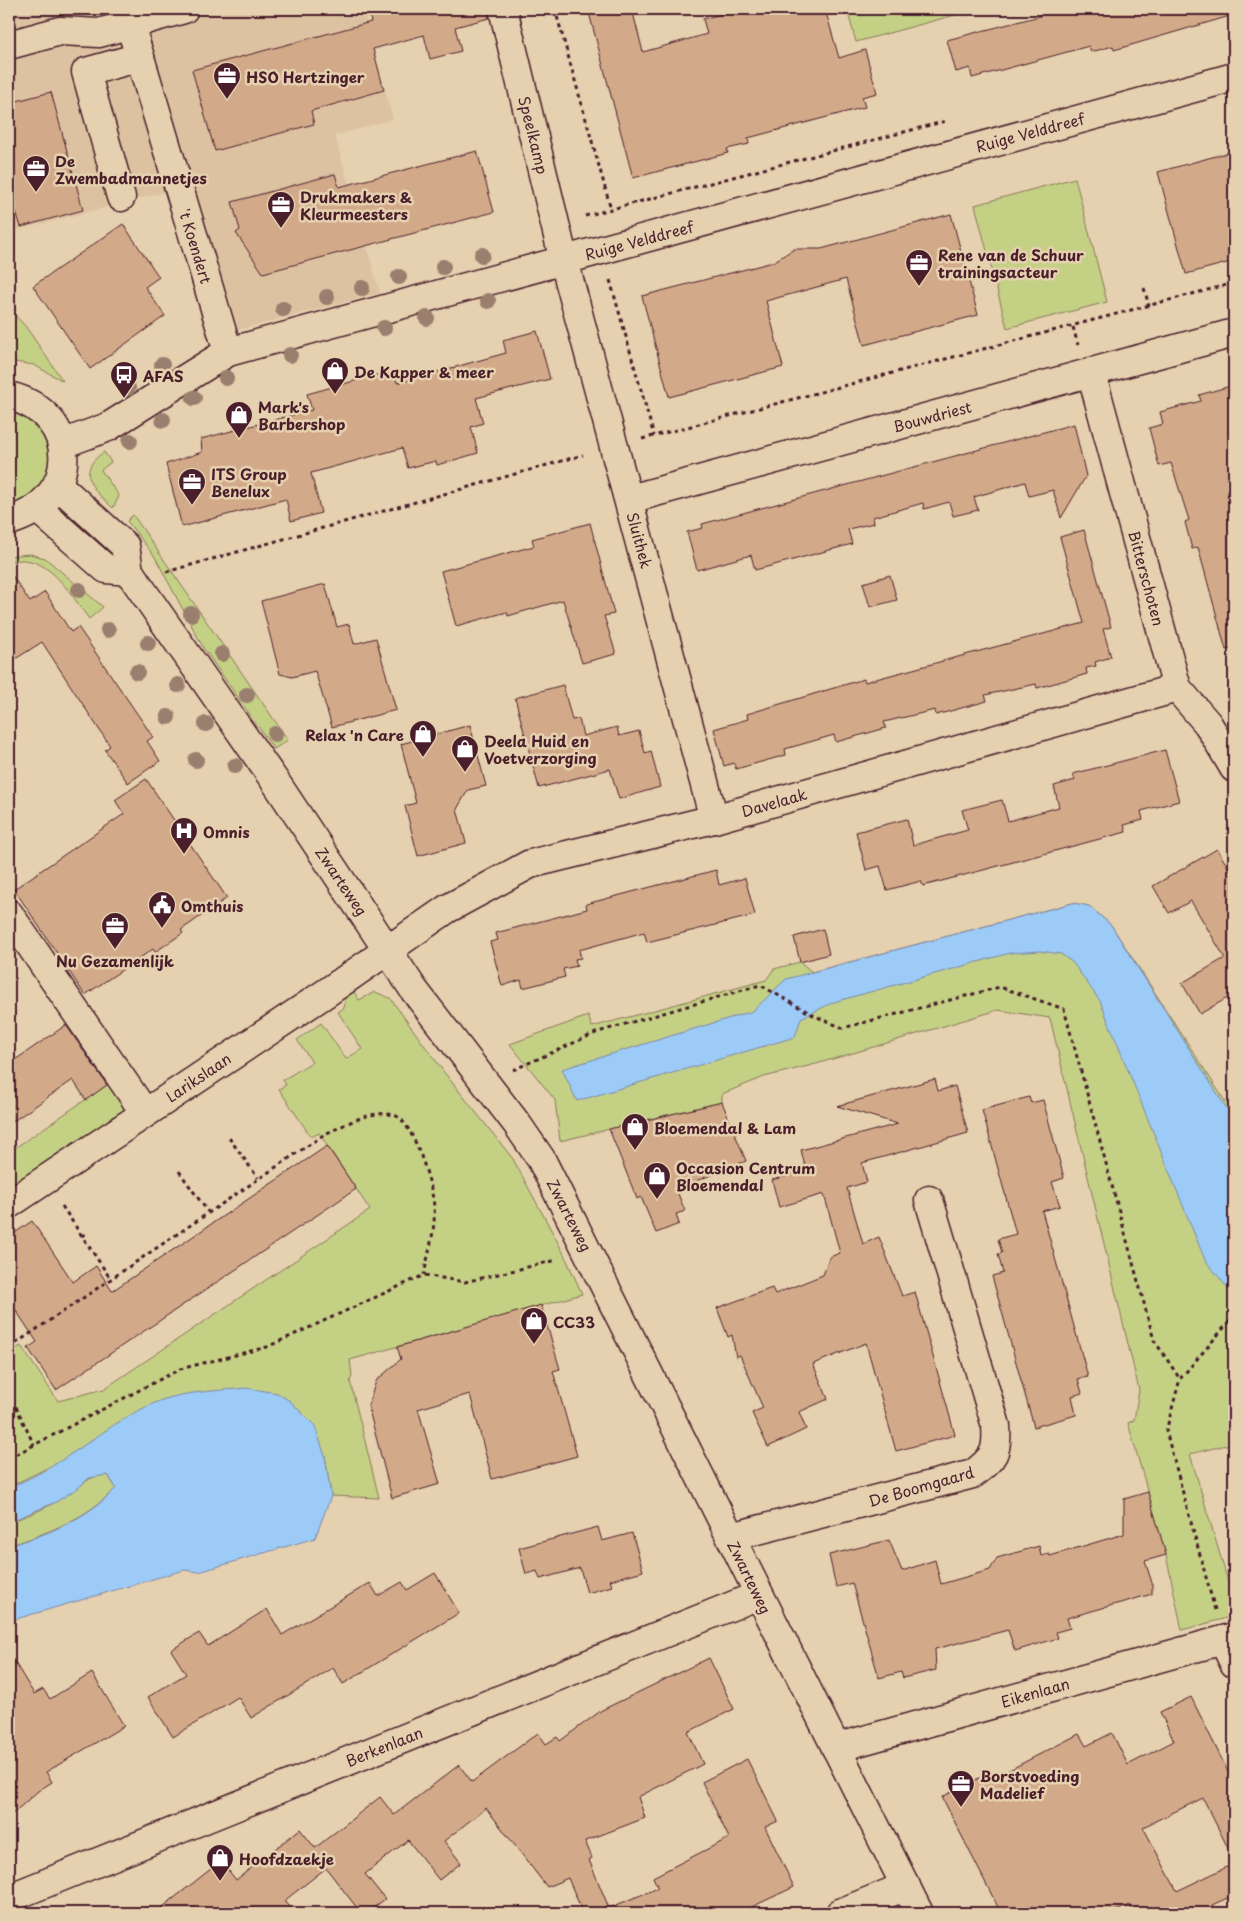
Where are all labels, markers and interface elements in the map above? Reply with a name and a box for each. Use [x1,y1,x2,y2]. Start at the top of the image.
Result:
office icon: HSO Hertzinger [212,61,242,100]
place label: HSO Hertzinger [246,65,365,88]
street label: Speelkamp [513,94,555,176]
street label: Ruige Velddreef [973,106,1088,158]
place label: De Zwembadmannetjes [55,149,207,189]
office icon: De Zwembadmannetjes [21,154,51,193]
place label: Drukmakers & Kleurmeesters [300,185,412,225]
office icon: Drukmakers & Kleurmeesters [266,190,296,229]
street label: 't Koendert [174,206,218,286]
street label: Ruige Velddreef [582,214,697,266]
place label: Rene van de Schuur trainingsacteur [938,243,1084,283]
office icon: Rene van de Schuur trainingsacteur [904,248,934,287]
shop icon: De Kapper & meer [320,356,350,395]
bus stop icon: AFAS [109,360,139,399]
place label: De Kapper & meer [354,360,494,383]
place label: AFAS [142,364,183,387]
street label: Bouwdriest [890,394,974,438]
place label: Mark's Barbershop [258,395,345,435]
shop icon: Mark's Barbershop [224,400,254,439]
place label: ITS Group Benelux [211,462,287,502]
office icon: ITS Group Benelux [177,467,207,506]
street label: Sluithek [621,509,659,571]
street label: Bitterschoten [1123,528,1171,628]
shop icon: Relax 'n Care [408,719,438,758]
place label: Relax 'n Care [305,723,404,746]
place label: Deela Huid en Voetverzorging [484,729,597,769]
shop icon: Deela Huid en Voetverzorging [450,734,480,773]
street label: Davelaak [738,782,810,822]
hospital icon: Omnis [169,816,199,855]
place label: Omnis [203,820,250,843]
street label: Zwarteweg [310,842,374,920]
public building icon: Omthuis [147,890,177,929]
place label: Omthuis [181,894,243,917]
office icon: Nu Gezamenlijk [100,911,130,950]
place label: Nu Gezamenlijk [56,949,174,972]
street label: Larikslaan [161,1047,235,1107]
shop icon: Bloemendal & Lam [620,1112,650,1151]
place label: Bloemendal & Lam [654,1116,796,1139]
place label: Occasion Centrum Bloemendal [676,1156,815,1196]
shop icon: Occasion Centrum Bloemendal [642,1161,672,1200]
street label: Zwarteweg [542,1174,598,1256]
shop icon: CC33 [519,1306,549,1345]
place label: CC33 [553,1310,595,1333]
street label: De Boomgaard [865,1460,977,1512]
street label: Zwarteweg [722,1536,778,1618]
street label: Eikenlaan [998,1671,1072,1713]
street label: Berkenlaan [342,1720,426,1772]
place label: Borstvoeding Madelief [980,1764,1079,1804]
office icon: Borstvoeding Madelief [946,1769,976,1808]
shop icon: Hoofdzaekje [205,1843,235,1882]
place label: Hoofdzaekje [239,1847,334,1870]

